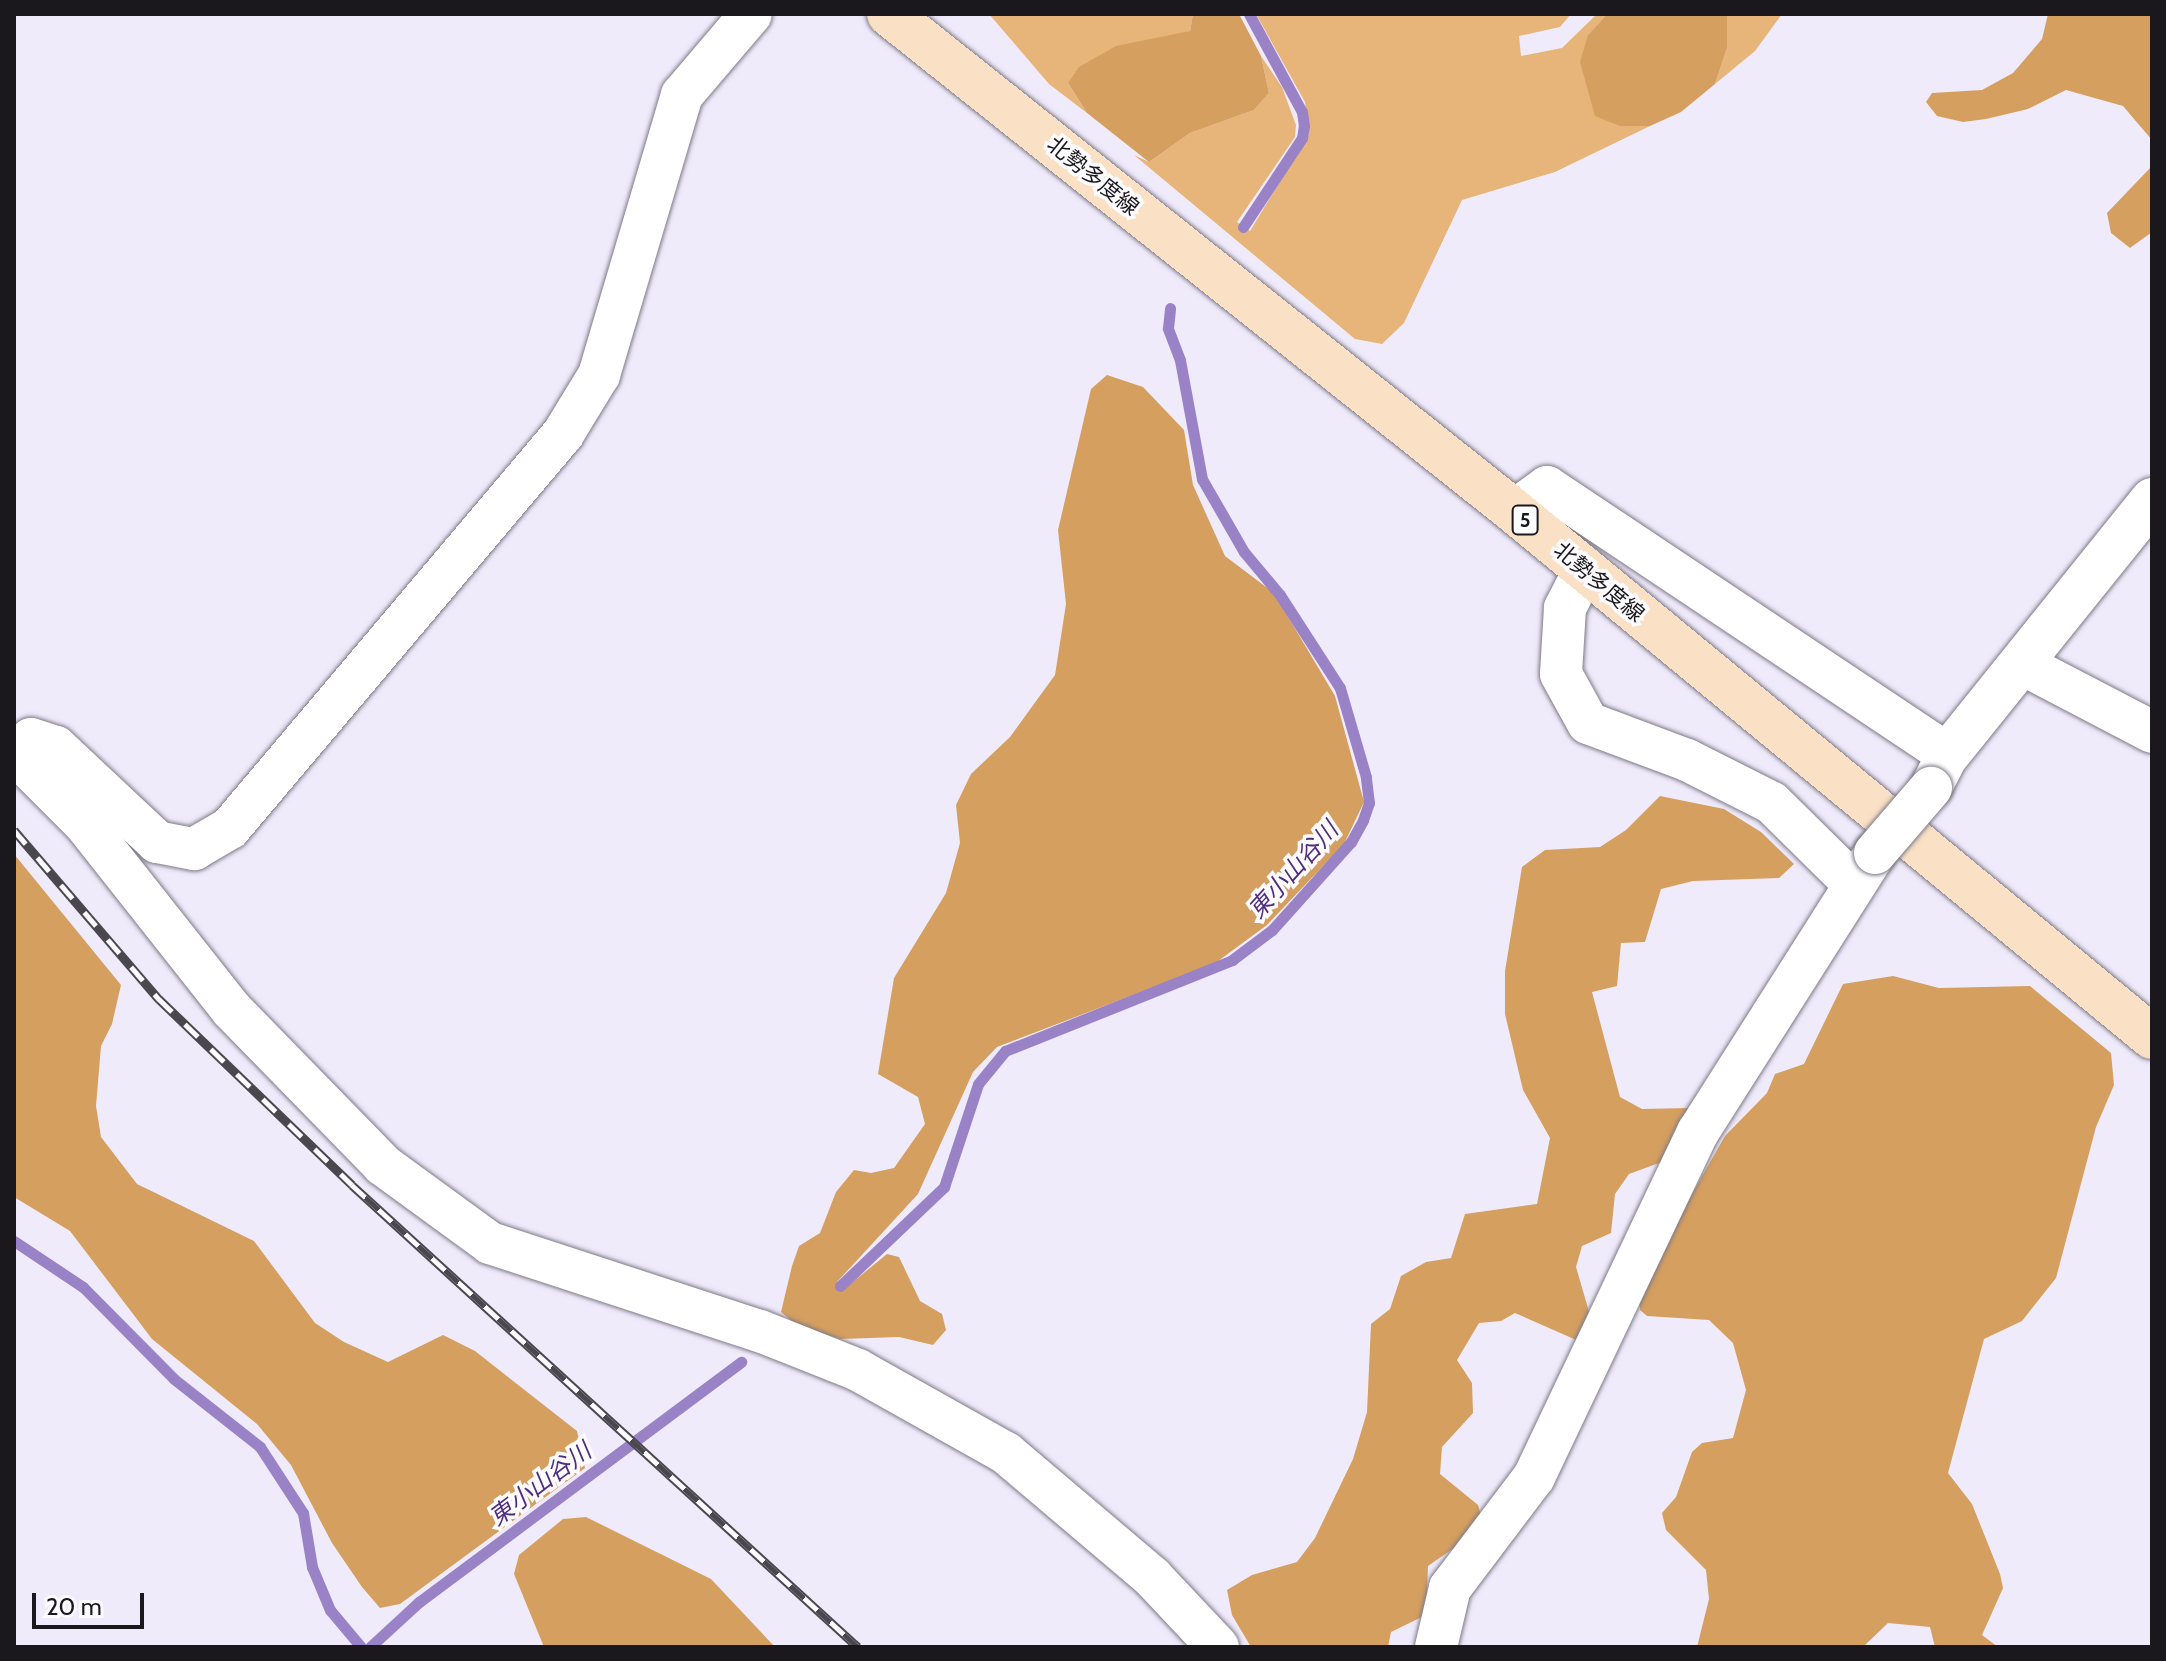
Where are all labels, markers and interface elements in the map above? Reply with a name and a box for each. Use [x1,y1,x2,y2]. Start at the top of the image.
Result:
street label: 北勢多度線 [1042,131,1144,221]
road number: 5 [1511,504,1539,536]
street label: 北勢多度線 [1548,537,1650,627]
water label: 東小山谷川 [1242,816,1344,924]
water label: 東小山谷川 [483,1436,597,1532]
scale bar [36,1577,148,1627]
text: 20 m [46,1592,102,1621]

